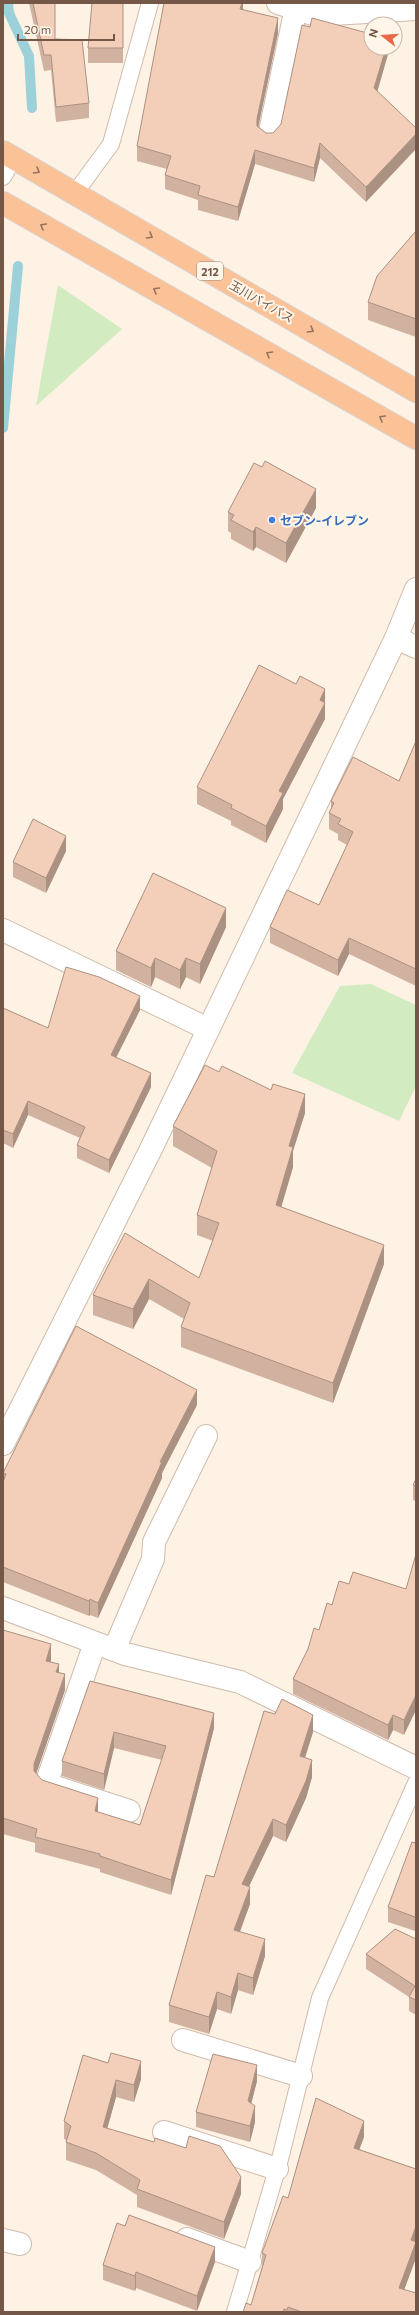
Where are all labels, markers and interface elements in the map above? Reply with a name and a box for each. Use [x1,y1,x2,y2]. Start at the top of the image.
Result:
scale bar [18,16,114,42]
north arrow [363,16,403,56]
text: 20 m [24,22,51,36]
text: N [366,27,380,39]
one-way arrow [33,167,40,174]
one-way arrow [40,223,47,230]
one-way arrow [146,232,153,239]
road number: 212 [197,262,223,280]
street label: 玉川バイパス [227,277,297,325]
one-way arrow [153,287,160,294]
one-way arrow [307,325,314,332]
one-way arrow [266,352,273,359]
one-way arrow [379,416,386,423]
place label: セブン-イレブン [280,513,369,527]
marker: セブン-イレブン [267,515,277,525]

